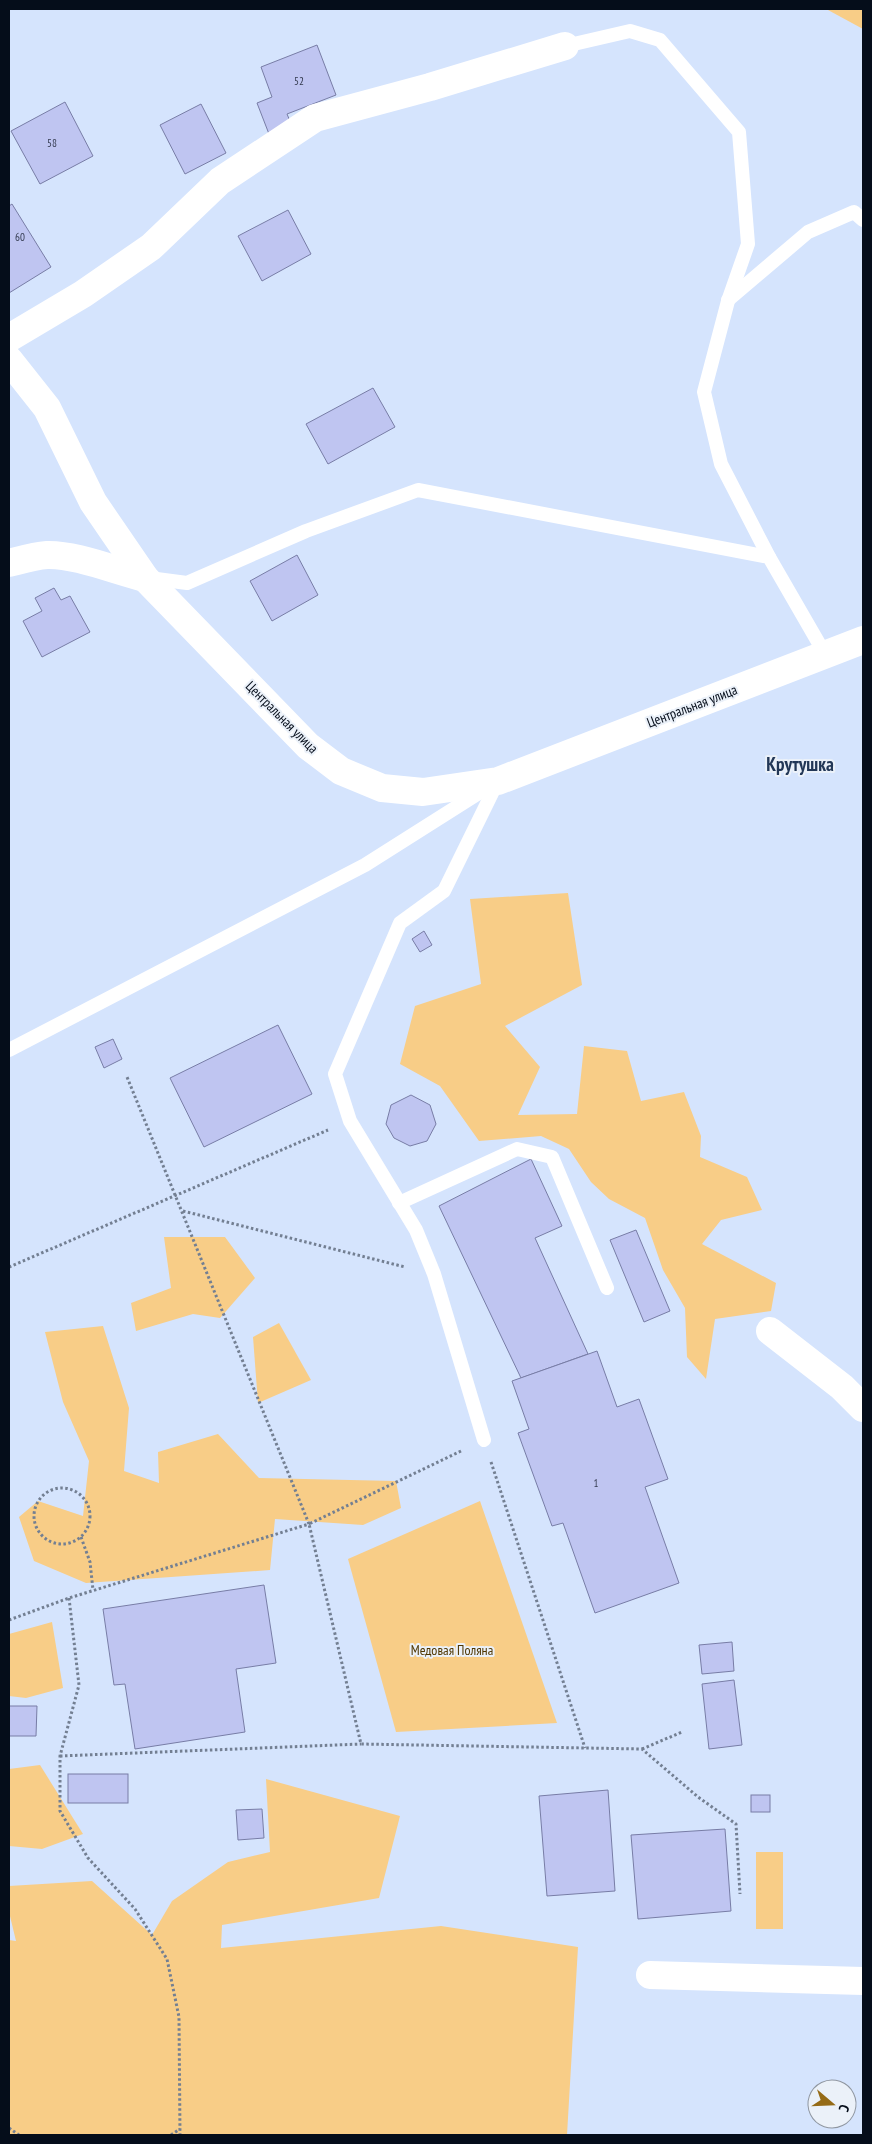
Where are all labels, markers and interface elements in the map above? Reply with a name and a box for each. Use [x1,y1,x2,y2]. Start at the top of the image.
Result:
house number: 52 [294,74,304,88]
house number: 58 [47,136,57,150]
house number: 60 [15,230,25,244]
street label: Центральная улица [242,677,322,757]
street label: Центральная улица [644,681,740,731]
district label: Крутушка [766,752,834,776]
house number: 1 [594,1476,599,1490]
park label: Медовая Поляна [411,1641,493,1659]
north arrow [807,2079,857,2129]
text: С [835,2102,854,2115]

